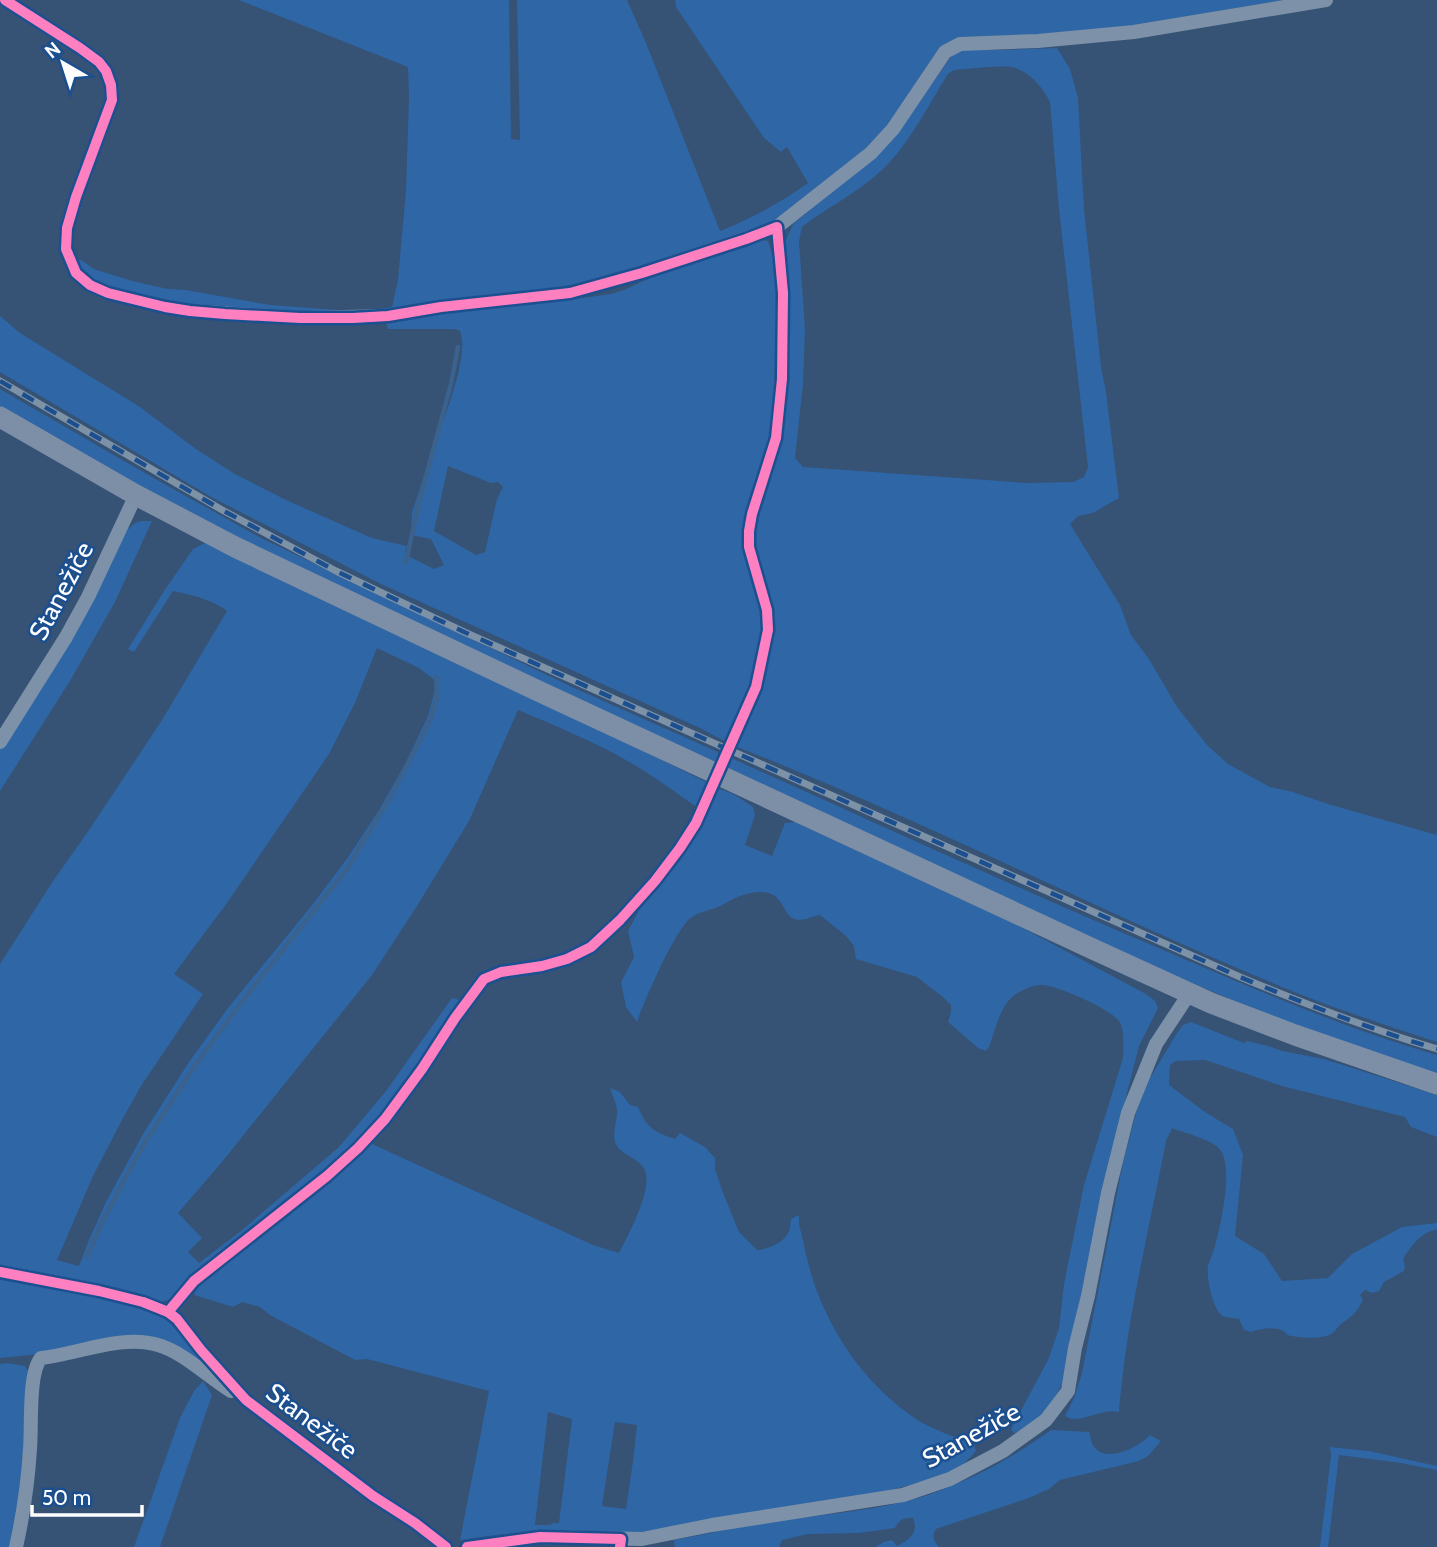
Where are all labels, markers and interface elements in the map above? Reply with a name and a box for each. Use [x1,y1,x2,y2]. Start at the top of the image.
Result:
north arrow [28,28,98,98]
text: N [40,37,65,63]
street label: Stanežiče [22,536,100,646]
street label: Stanežiče [260,1376,364,1466]
street label: Stanežiče [917,1395,1025,1475]
scale bar [32,1474,142,1518]
text: 50 m [42,1485,91,1510]

